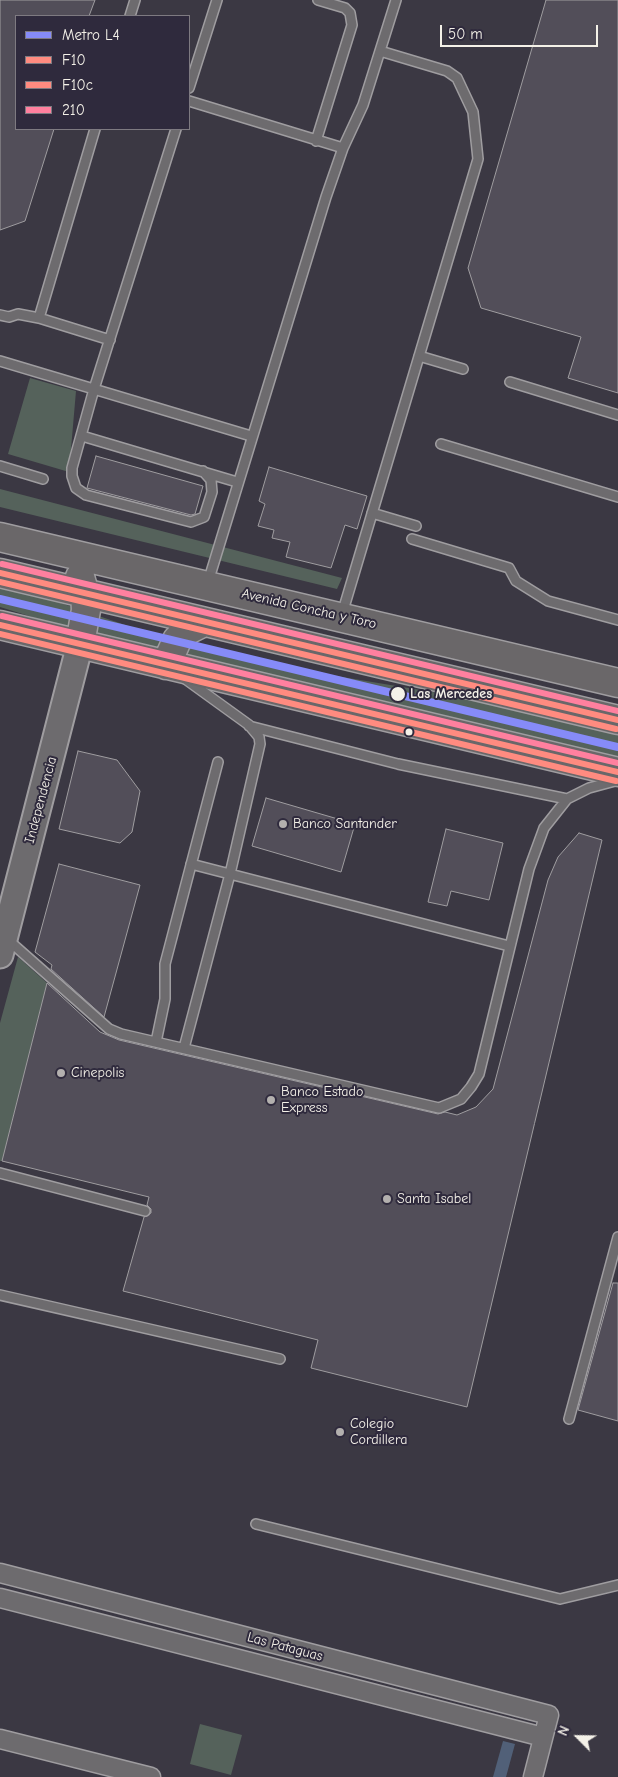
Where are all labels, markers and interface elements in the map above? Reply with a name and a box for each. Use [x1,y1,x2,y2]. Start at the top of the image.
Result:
legend [15,15,190,130]
scale bar [443,15,600,47]
text: 50 m [448,25,483,43]
text: Metro L4 [62,26,120,44]
text: F10 [62,51,86,69]
text: F10c [62,76,93,94]
text: 210 [62,101,85,119]
street label: Avenida Concha y Toro [240,585,378,633]
marker: Las Mercedes [389,685,407,703]
place label: Las Mercedes [410,686,492,702]
unlabelled marker [404,727,414,737]
street label: Independencia [21,755,61,845]
place label: Banco Santander [293,816,397,832]
marker: Banco Santander [277,818,289,830]
place label: Cinepolis [71,1065,124,1081]
marker: Cinepolis [55,1067,67,1079]
place label: Banco Estado Express [281,1084,363,1116]
marker: Banco Estado Express [265,1094,277,1106]
place label: Santa Isabel [397,1191,471,1207]
marker: Santa Isabel [381,1193,393,1205]
place label: Colegio Cordillera [350,1416,407,1448]
marker: Colegio Cordillera [334,1426,346,1438]
street label: Las Pataguas [245,1629,325,1665]
north arrow [553,1712,603,1762]
text: N [554,1723,573,1738]

